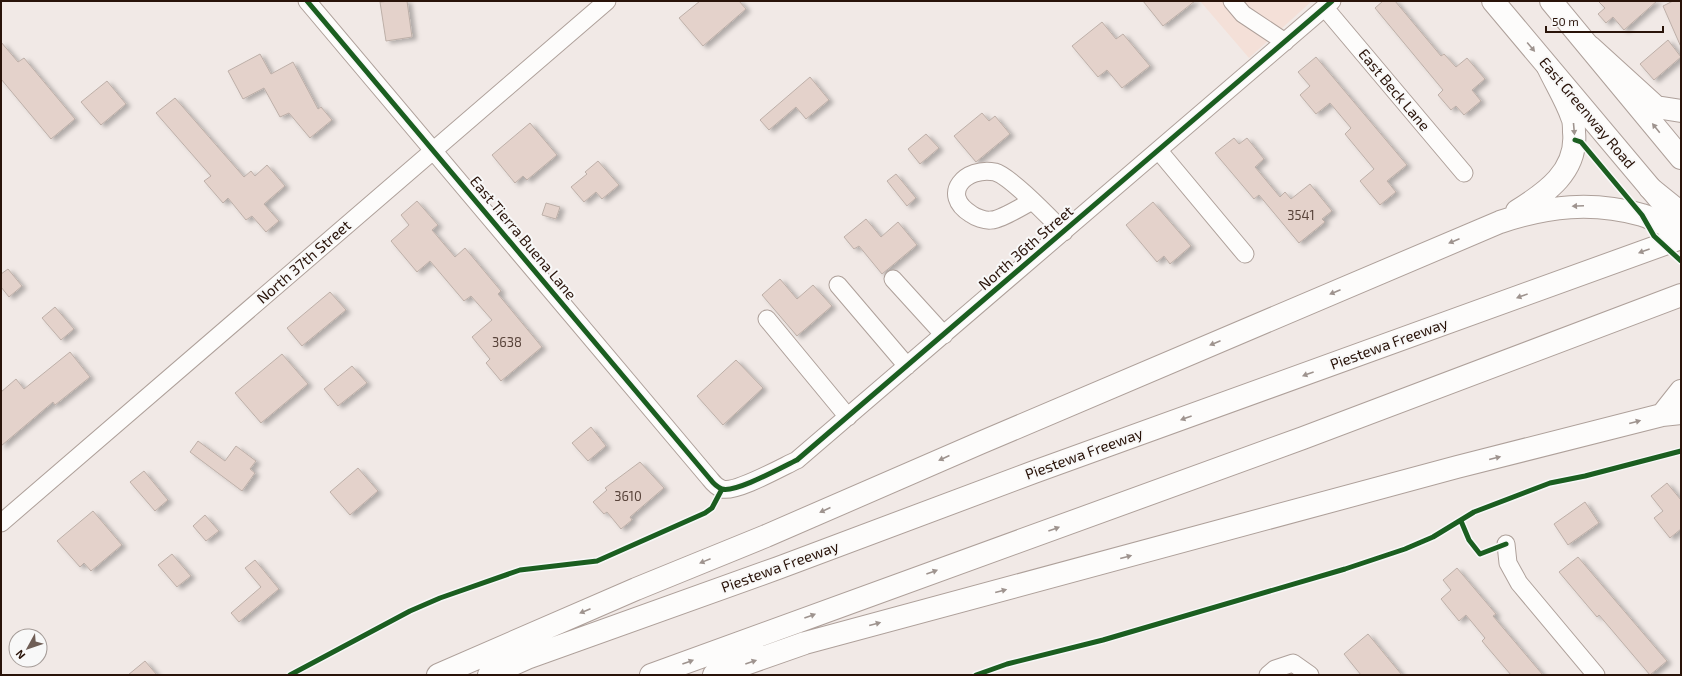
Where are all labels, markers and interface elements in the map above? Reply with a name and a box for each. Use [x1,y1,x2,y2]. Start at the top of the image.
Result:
scale bar [1546,8,1663,34]
text: 50 m [1552,14,1579,28]
one-way arrow [1527,41,1536,52]
street label: East Beck Lane [1355,45,1434,134]
street label: East Greenway Road [1536,53,1639,172]
one-way arrow [1570,123,1577,135]
one-way arrow [1652,123,1661,133]
street label: East Tierra Buena Lane [467,172,581,303]
street label: North 36th Street [974,201,1076,293]
one-way arrow [1571,203,1584,209]
house number: 3541 [1287,207,1315,223]
street label: North 37th Street [253,215,354,307]
one-way arrow [1449,238,1460,244]
one-way arrow [1638,249,1650,255]
one-way arrow [1329,289,1340,295]
one-way arrow [1516,294,1528,300]
street label: Piestewa Freeway [1327,313,1450,373]
house number: 3638 [492,334,522,350]
one-way arrow [1209,340,1220,346]
one-way arrow [1302,371,1314,377]
one-way arrow [1179,415,1191,421]
one-way arrow [1629,419,1641,425]
street label: Piestewa Freeway [1022,423,1145,483]
one-way arrow [1488,454,1501,460]
one-way arrow [937,456,949,462]
house number: 3610 [614,488,642,504]
one-way arrow [818,508,830,514]
one-way arrow [1049,525,1061,531]
street label: Piestewa Freeway [718,536,841,596]
one-way arrow [1120,554,1132,560]
one-way arrow [699,558,710,564]
one-way arrow [927,569,939,575]
one-way arrow [994,587,1007,593]
one-way arrow [579,608,591,614]
one-way arrow [804,613,816,619]
one-way arrow [869,621,881,627]
north arrow [8,628,48,668]
text: N [12,647,27,662]
one-way arrow [682,658,694,664]
one-way arrow [745,659,757,665]

